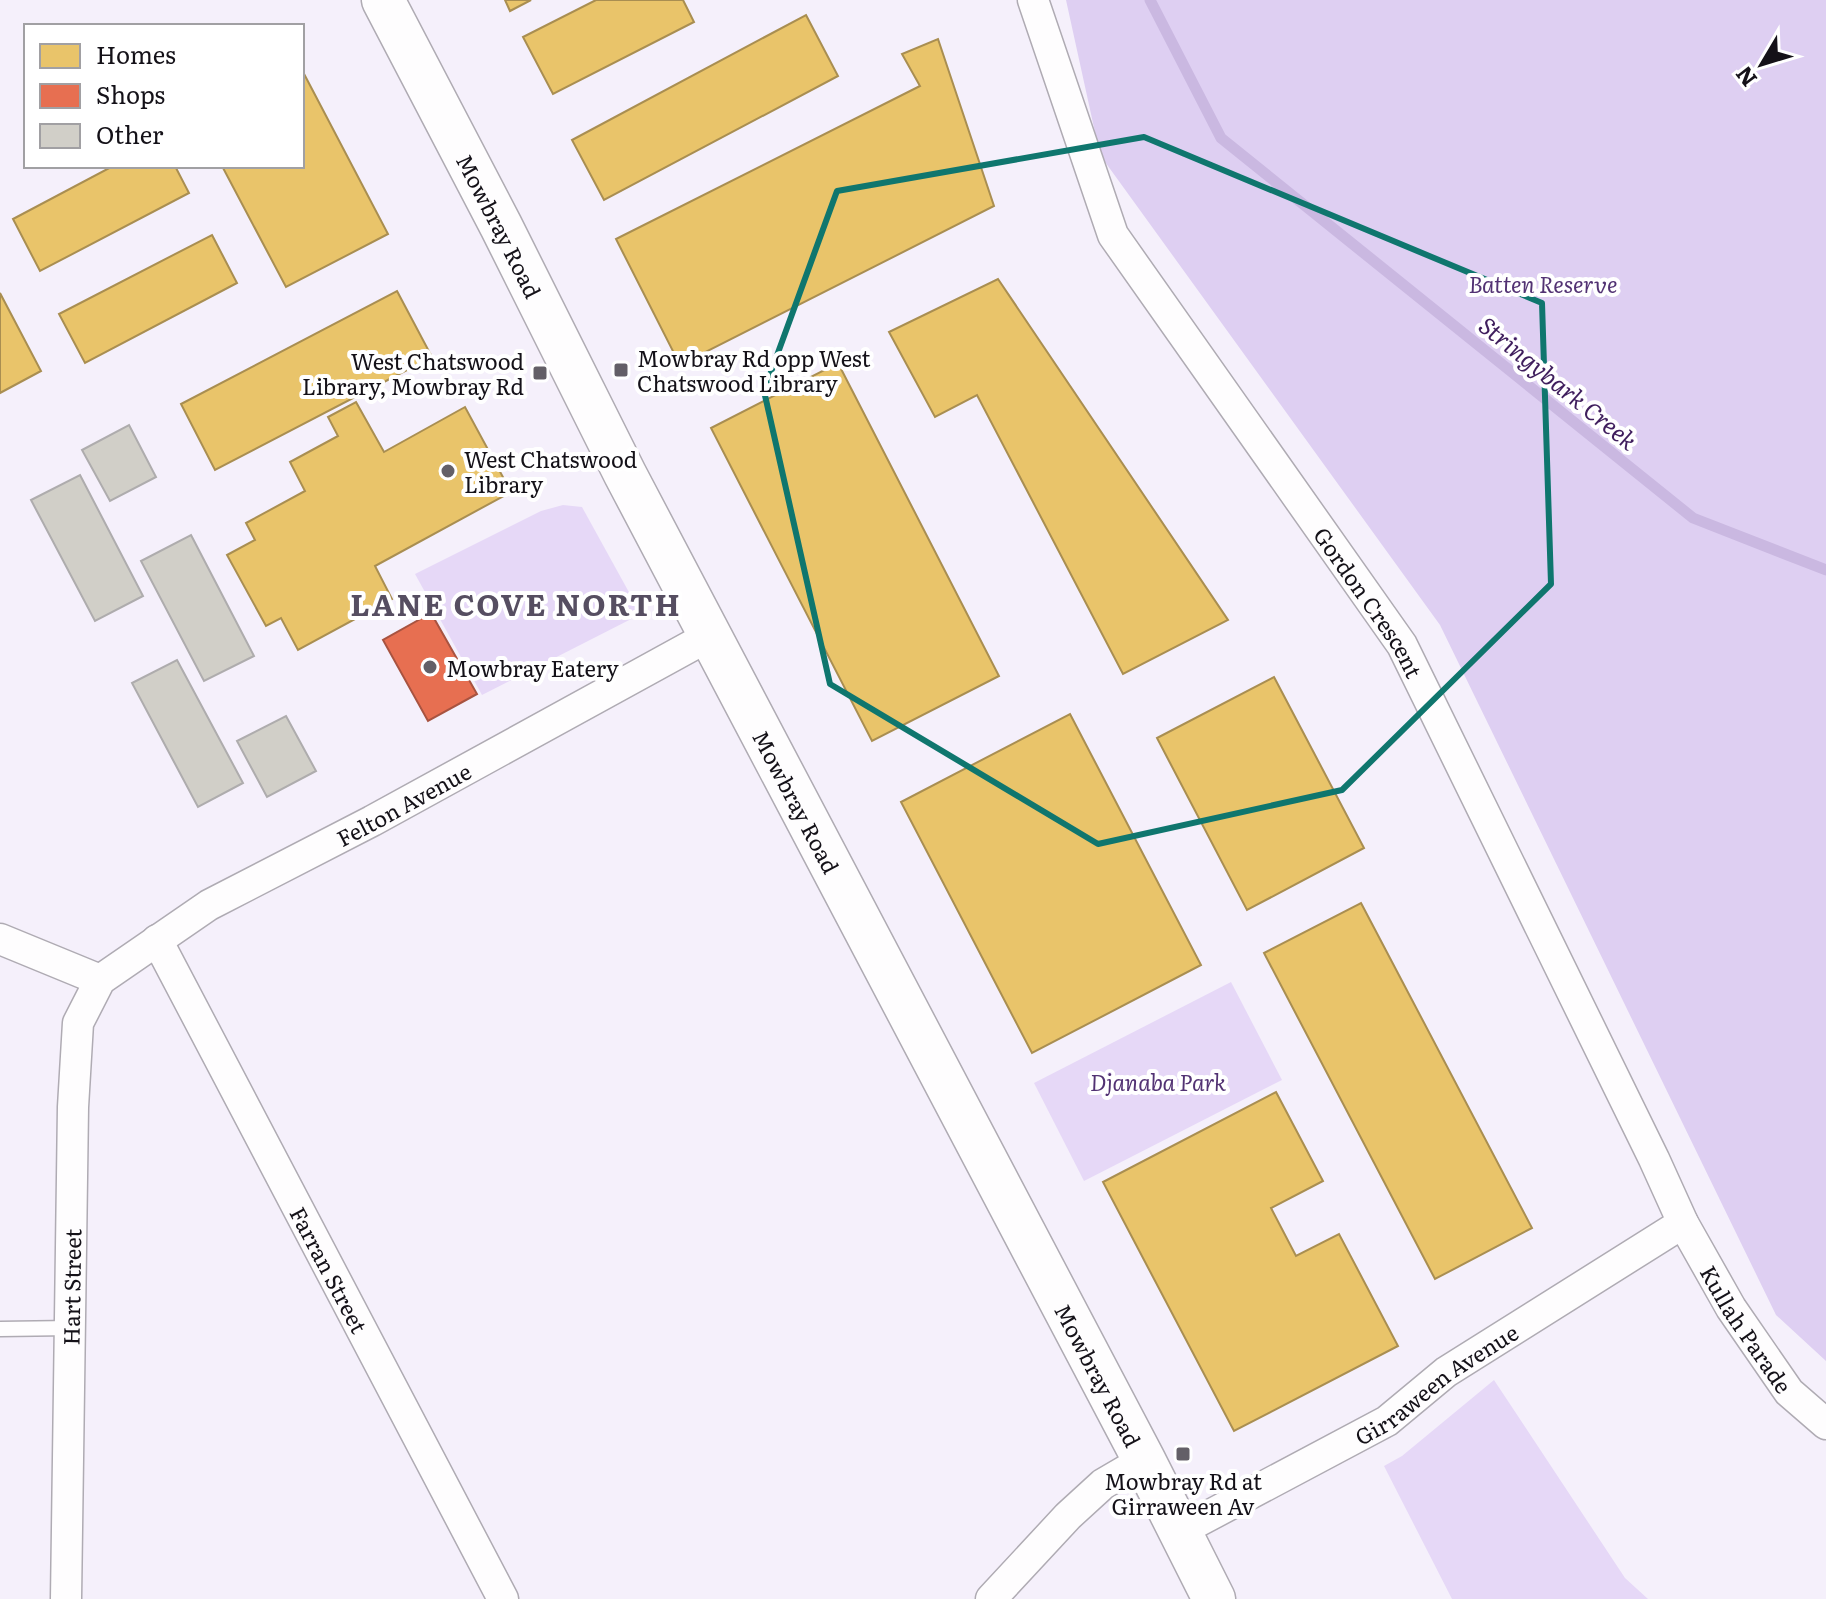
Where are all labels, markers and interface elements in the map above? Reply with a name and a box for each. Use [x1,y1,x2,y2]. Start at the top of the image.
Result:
legend [24,24,304,168]
north arrow [1722,24,1802,104]
text: Homes [96,36,176,71]
text: N [1726,60,1764,95]
text: Shops [96,76,165,111]
text: Other [96,116,164,151]
street label: Mowbray Road [449,148,551,303]
park label: Batten Reserve [1468,267,1618,300]
water label: Stringybark Creek [1472,307,1646,457]
place label: Mowbray Rd opp West Chatswood Library [637,341,870,399]
place label: West Chatswood Library, Mowbray Rd [302,344,524,402]
marker: Mowbray Rd opp West Chatswood Library [612,361,630,379]
marker: West Chatswood Library, Mowbray Rd [531,364,549,382]
place label: West Chatswood Library [464,442,637,500]
marker: West Chatswood Library [439,462,457,480]
street label: Gordon Crescent [1307,520,1432,683]
district label: LANE COVE NORTH [350,581,682,625]
place label: Mowbray Eatery [446,651,619,684]
marker: Mowbray Eatery [421,658,439,676]
street label: Mowbray Road [746,724,849,879]
street label: Felton Avenue [330,754,476,853]
park label: Djanaba Park [1090,1065,1226,1098]
street label: Farran Street [283,1200,377,1339]
street label: Hart Street [53,1228,88,1346]
street label: Kullah Parade [1693,1258,1801,1399]
street label: Mowbray Road [1048,1297,1150,1452]
street label: Girraween Avenue [1348,1315,1524,1452]
marker: Mowbray Rd at Girraween Av [1174,1445,1192,1463]
place label: Mowbray Rd at Girraween Av [1104,1464,1262,1522]

